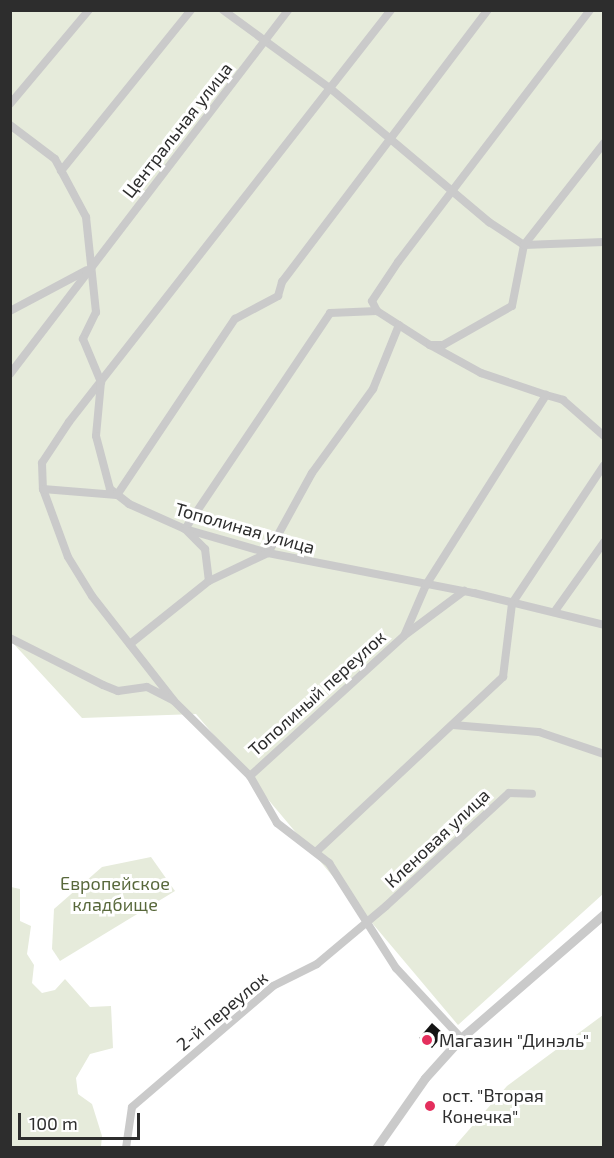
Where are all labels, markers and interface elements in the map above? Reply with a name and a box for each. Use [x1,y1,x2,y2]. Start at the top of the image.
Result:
street label: Центральная улица [117,58,237,202]
street label: Тополиная улица [173,498,317,558]
street label: Тополиный переулок [244,626,390,760]
street label: Кленовая улица [380,784,494,892]
park label: Европейское кладбище [60,873,170,916]
street label: 2-й переулок [172,967,272,1055]
place label: Магазин "Динэль" [439,1029,589,1051]
marker: Магазин "Динэль" [420,1033,434,1047]
place label: ост. "Вторая Конечка" [442,1085,544,1128]
marker: ост. "Вторая Конечка" [423,1099,437,1113]
scale bar [21,1101,142,1139]
text: 100 m [29,1112,78,1134]

